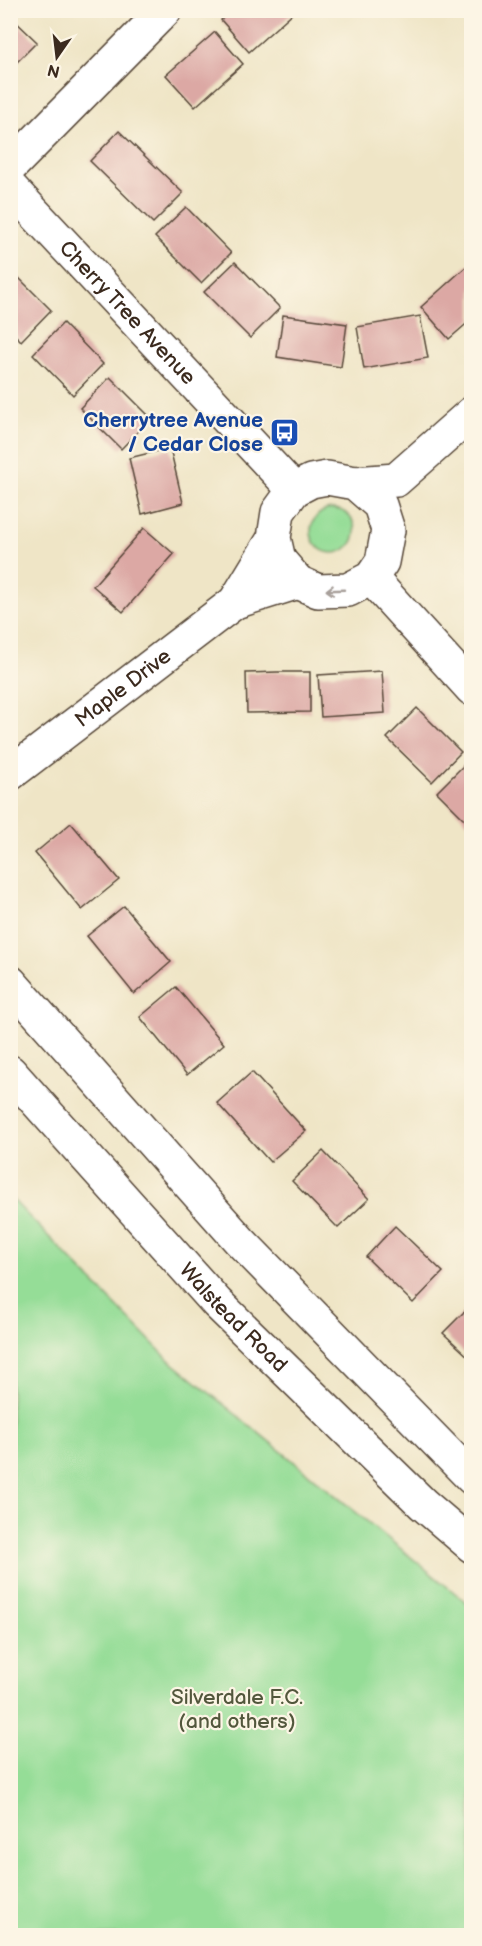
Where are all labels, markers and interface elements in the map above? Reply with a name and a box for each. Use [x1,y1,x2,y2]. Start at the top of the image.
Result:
north arrow [27,27,87,87]
text: N [46,59,62,81]
street label: Cherry Tree Avenue [54,236,201,390]
place label: Cherrytree Avenue / Cedar Close [83,408,263,457]
bus stop icon: Cherrytree Avenue / Cedar Close [268,416,300,448]
one-way arrow [325,585,345,596]
street label: Maple Drive [70,644,176,733]
street label: Walstead Road [174,1258,292,1378]
park label: Silverdale F.C. (and others) [171,1685,303,1734]

